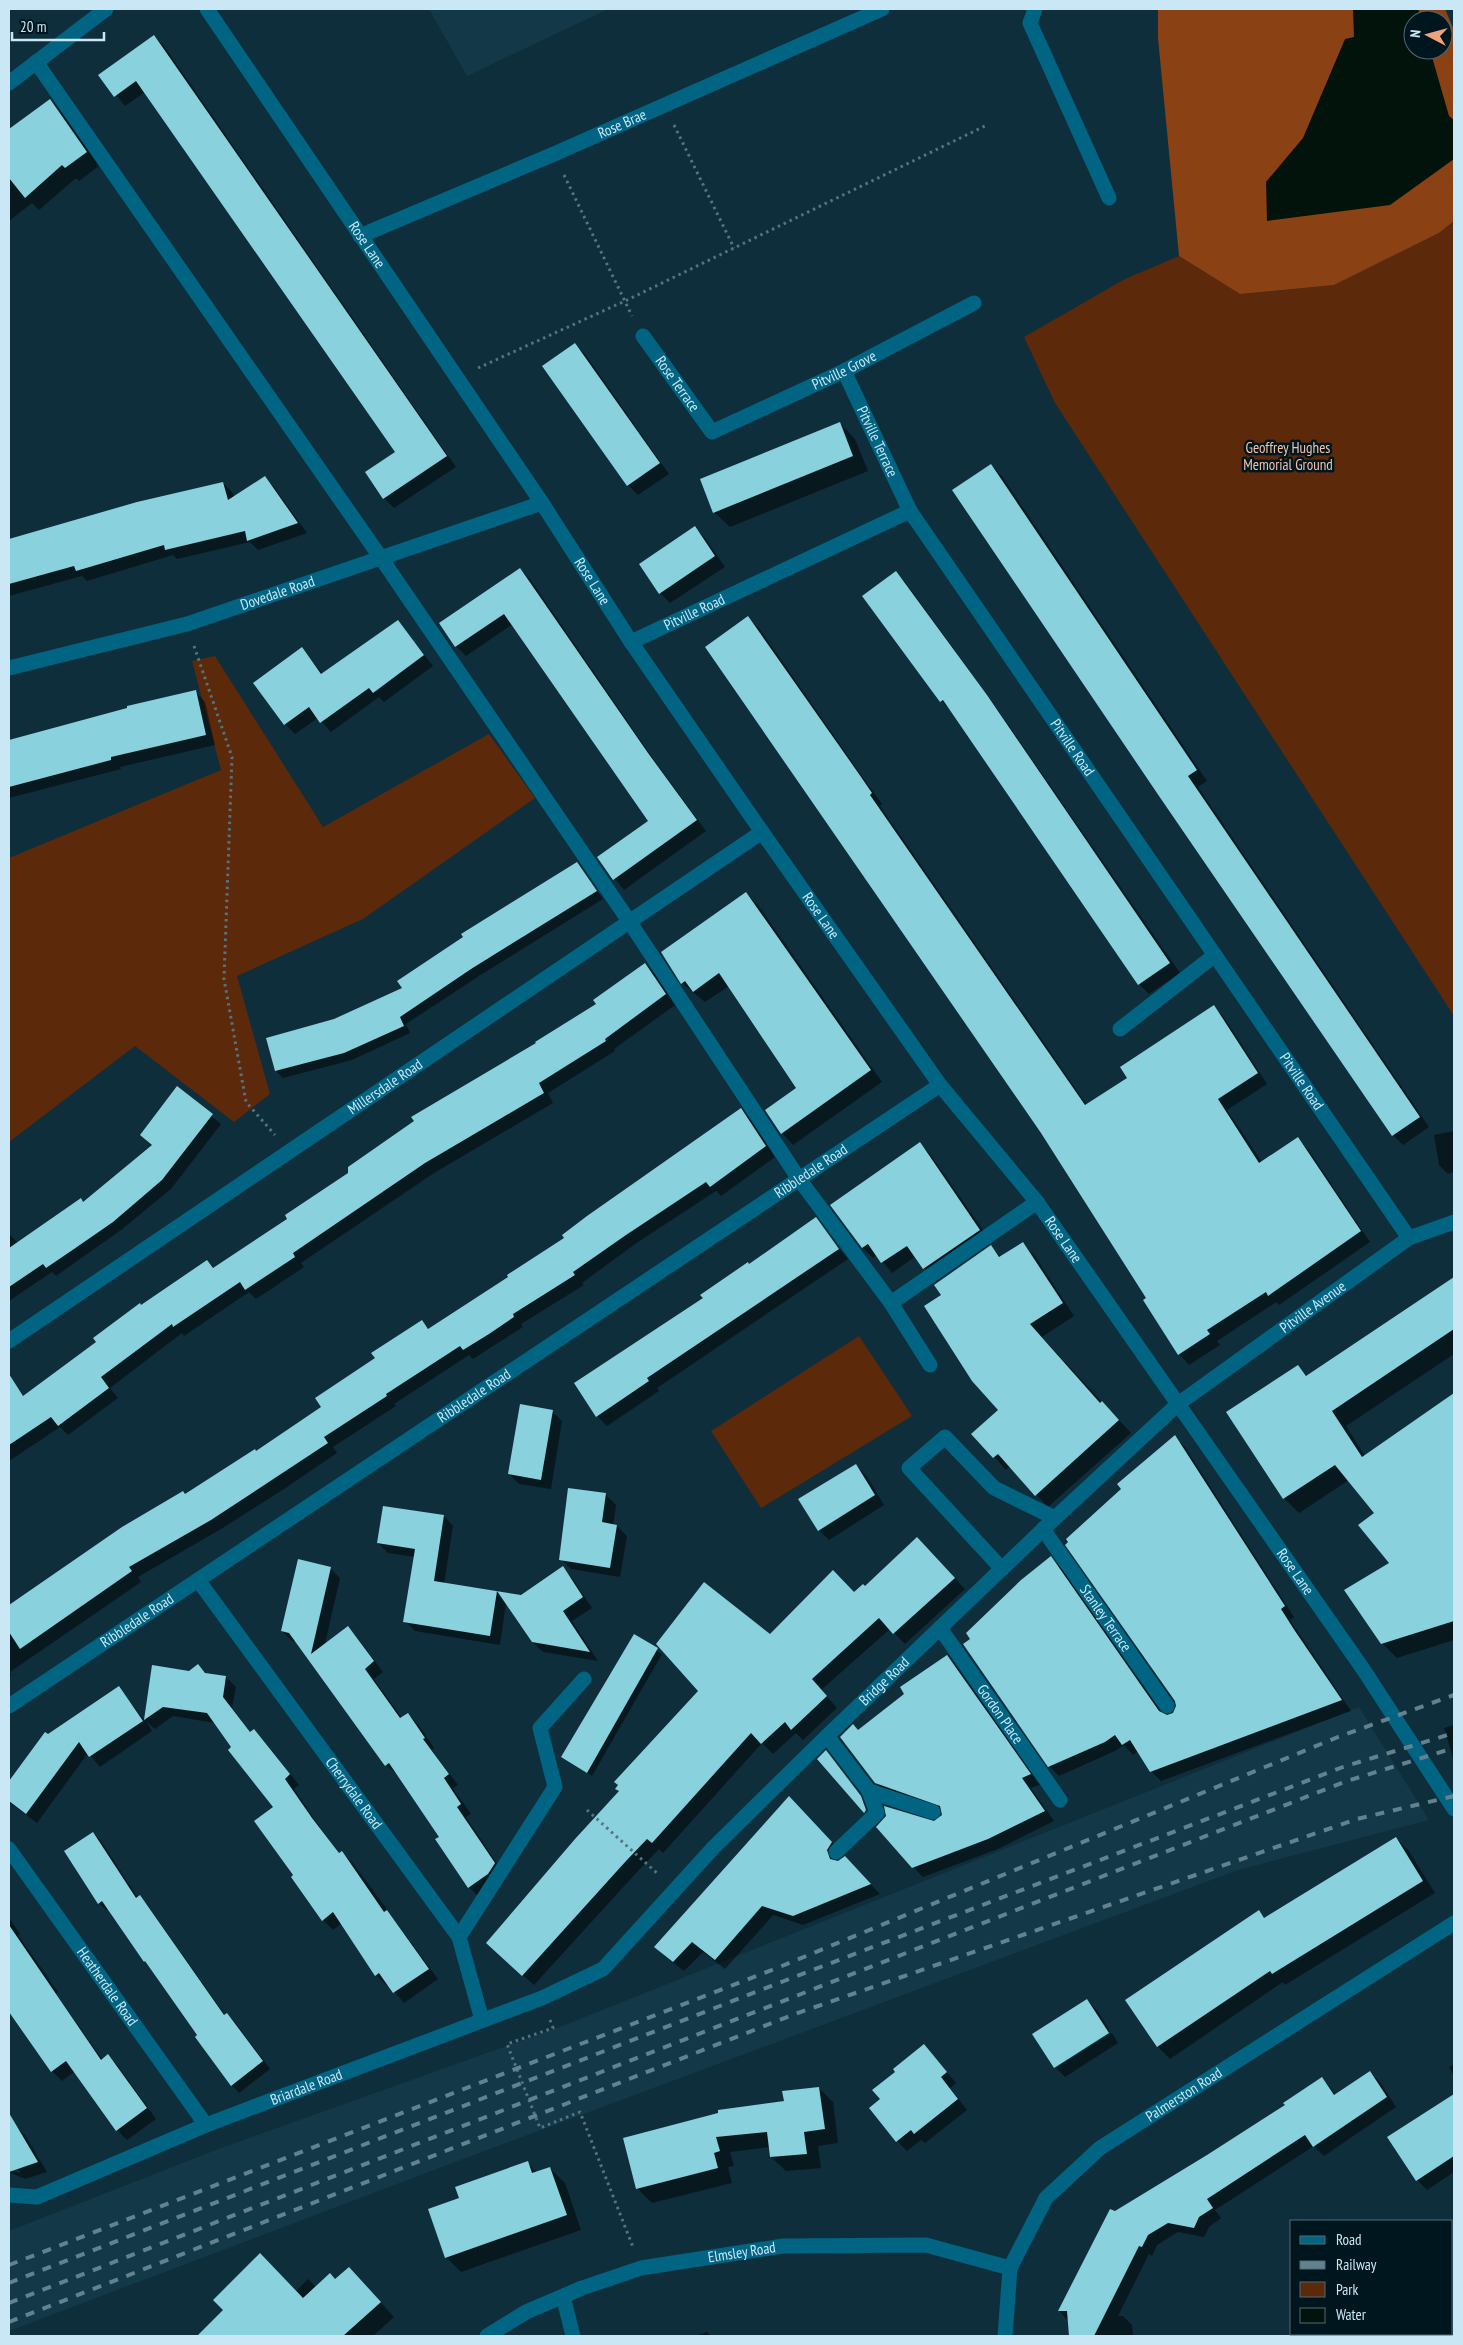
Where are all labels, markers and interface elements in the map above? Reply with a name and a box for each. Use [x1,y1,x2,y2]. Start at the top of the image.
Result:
scale bar [12,10,105,42]
north arrow [1403,10,1453,60]
text: 20 m [20,17,46,36]
text: N [1406,29,1424,38]
street label: Rose Brae [595,104,649,142]
street label: Rose Lane [345,218,390,272]
street label: Pitville Grove [809,346,879,394]
street label: Rose Terrace [651,352,704,415]
street label: Pitville Terrace [853,403,903,480]
park label: Geoffrey Hughes Memorial Ground [1243,438,1333,474]
street label: Rose Lane [571,554,615,608]
street label: Dovedale Road [238,571,317,614]
street label: Pitville Road [661,589,728,634]
street label: Pitville Road [1046,715,1099,779]
street label: Rose Lane [798,888,844,942]
street label: Pitville Road [1276,1049,1328,1113]
street label: Millersdale Road [344,1054,426,1118]
street label: Ribbledale Road [770,1139,851,1202]
street label: Rose Lane [1041,1212,1087,1266]
street label: Pitville Avenue [1276,1277,1349,1337]
street label: Ribbledale Road [433,1364,514,1427]
street label: Rose Lane [1273,1545,1318,1598]
street label: Stanley Terrace [1076,1581,1136,1655]
street label: Ribbledale Road [97,1589,177,1651]
street label: Bridge Road [855,1652,913,1709]
street label: Gordon Place [973,1680,1028,1747]
street label: Cherrydale Road [322,1753,387,1833]
street label: Heatherdale Road [73,1943,142,2029]
street label: Palmerston Road [1142,2063,1226,2126]
street label: Briardale Road [267,2064,345,2109]
legend [1290,2220,1453,2335]
text: Road [1336,2230,1362,2249]
street label: Elmsley Road [707,2237,777,2267]
text: Railway [1336,2255,1377,2274]
text: Park [1336,2280,1358,2299]
text: Water [1336,2305,1367,2324]

